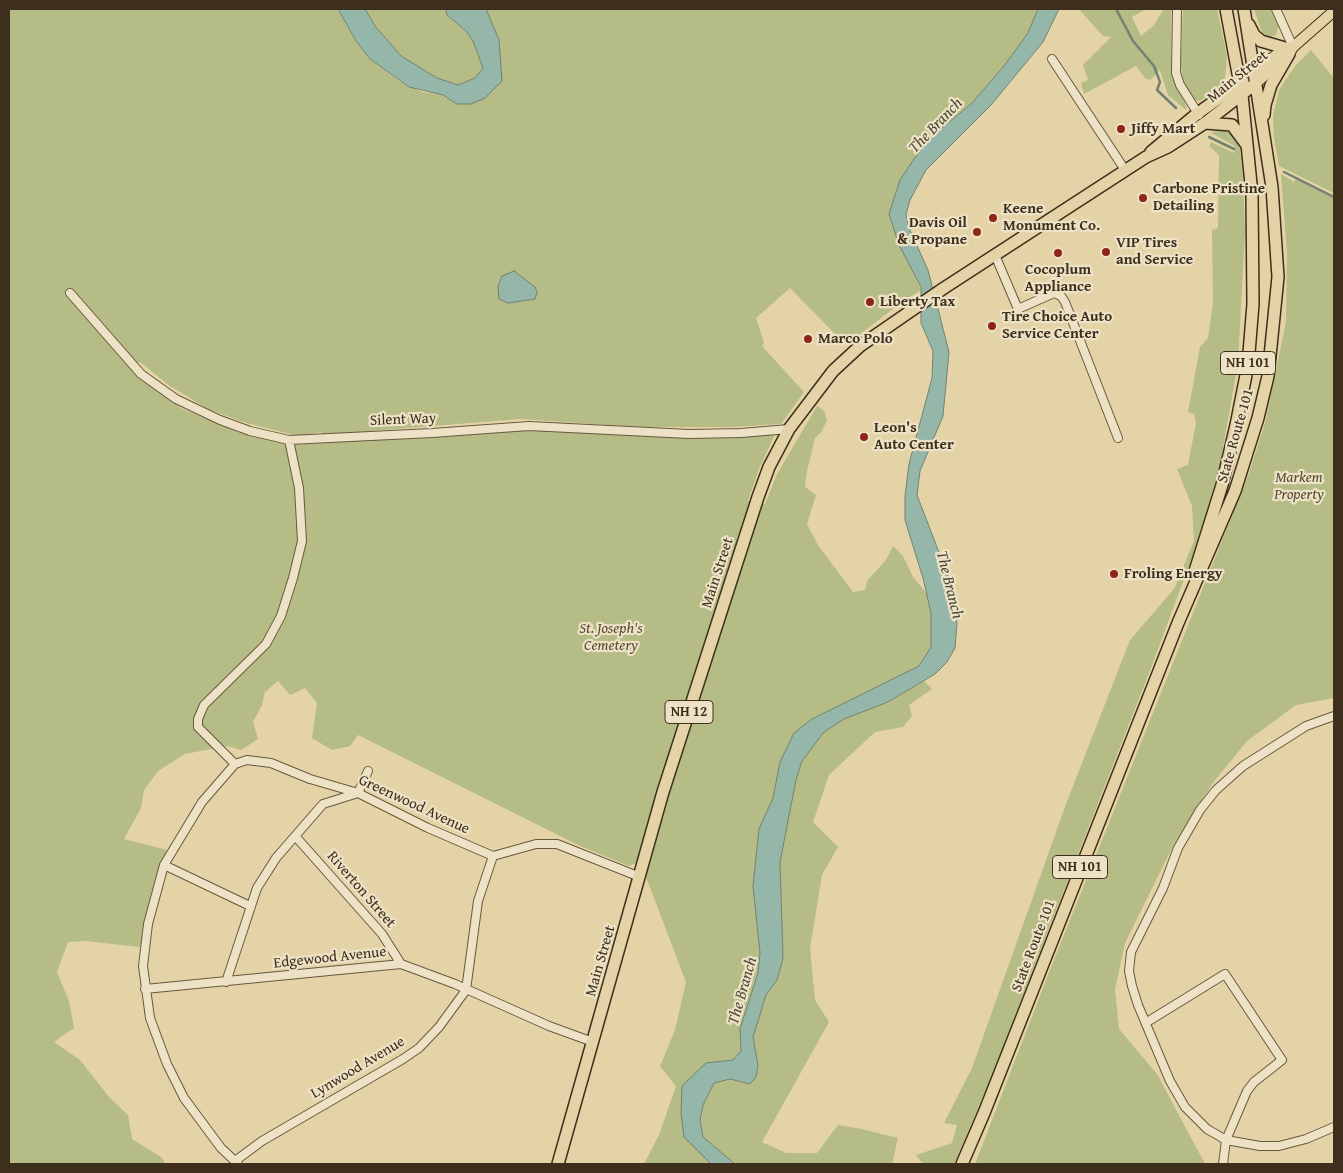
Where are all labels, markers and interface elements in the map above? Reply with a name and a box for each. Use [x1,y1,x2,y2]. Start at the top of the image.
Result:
street label: Main Street [1204,47,1272,107]
water label: The Branch [905,94,967,158]
place label: Jiffy Mart [1131,120,1195,138]
marker: Jiffy Mart [1115,123,1127,135]
place label: Carbone Pristine Detailing [1153,180,1265,215]
marker: Carbone Pristine Detailing [1137,192,1149,204]
place label: Keene Monument Co. [1003,200,1100,235]
marker: Keene Monument Co. [987,212,999,224]
place label: Davis Oil & Propane [897,214,967,249]
marker: Davis Oil & Propane [971,226,983,238]
place label: VIP Tires and Service [1116,234,1193,269]
marker: VIP Tires and Service [1100,246,1112,258]
marker: Cocoplum Appliance [1052,247,1064,259]
place label: Cocoplum Appliance [1025,261,1091,296]
place label: Liberty Tax [880,293,955,311]
marker: Liberty Tax [864,296,876,308]
place label: Tire Choice Auto Service Center [1002,308,1112,343]
marker: Tire Choice Auto Service Center [986,320,998,332]
place label: Marco Polo [818,330,893,348]
marker: Marco Polo [802,333,814,345]
road number: NH 101 [1220,352,1276,374]
street label: State Route 101 [1214,387,1258,485]
street label: Silent Way [369,410,437,430]
place label: Leon's Auto Center [874,419,954,454]
marker: Leon's Auto Center [858,431,870,443]
park label: Markem Property [1274,469,1324,504]
street label: Main Street [698,535,738,611]
water label: The Branch [931,549,967,621]
place label: Froling Energy [1124,565,1223,583]
marker: Froling Energy [1108,568,1120,580]
park label: St. Joseph's Cemetery [579,620,643,655]
road number: NH 12 [665,700,713,724]
street label: Greenwood Avenue [356,771,472,839]
street label: Riverton Street [323,848,399,932]
road number: NH 101 [1052,856,1108,879]
street label: State Route 101 [1008,897,1060,995]
street label: Main Street [582,923,620,999]
street label: Edgewood Avenue [273,943,387,973]
water label: The Branch [724,955,762,1027]
street label: Lynwood Avenue [308,1033,408,1103]

